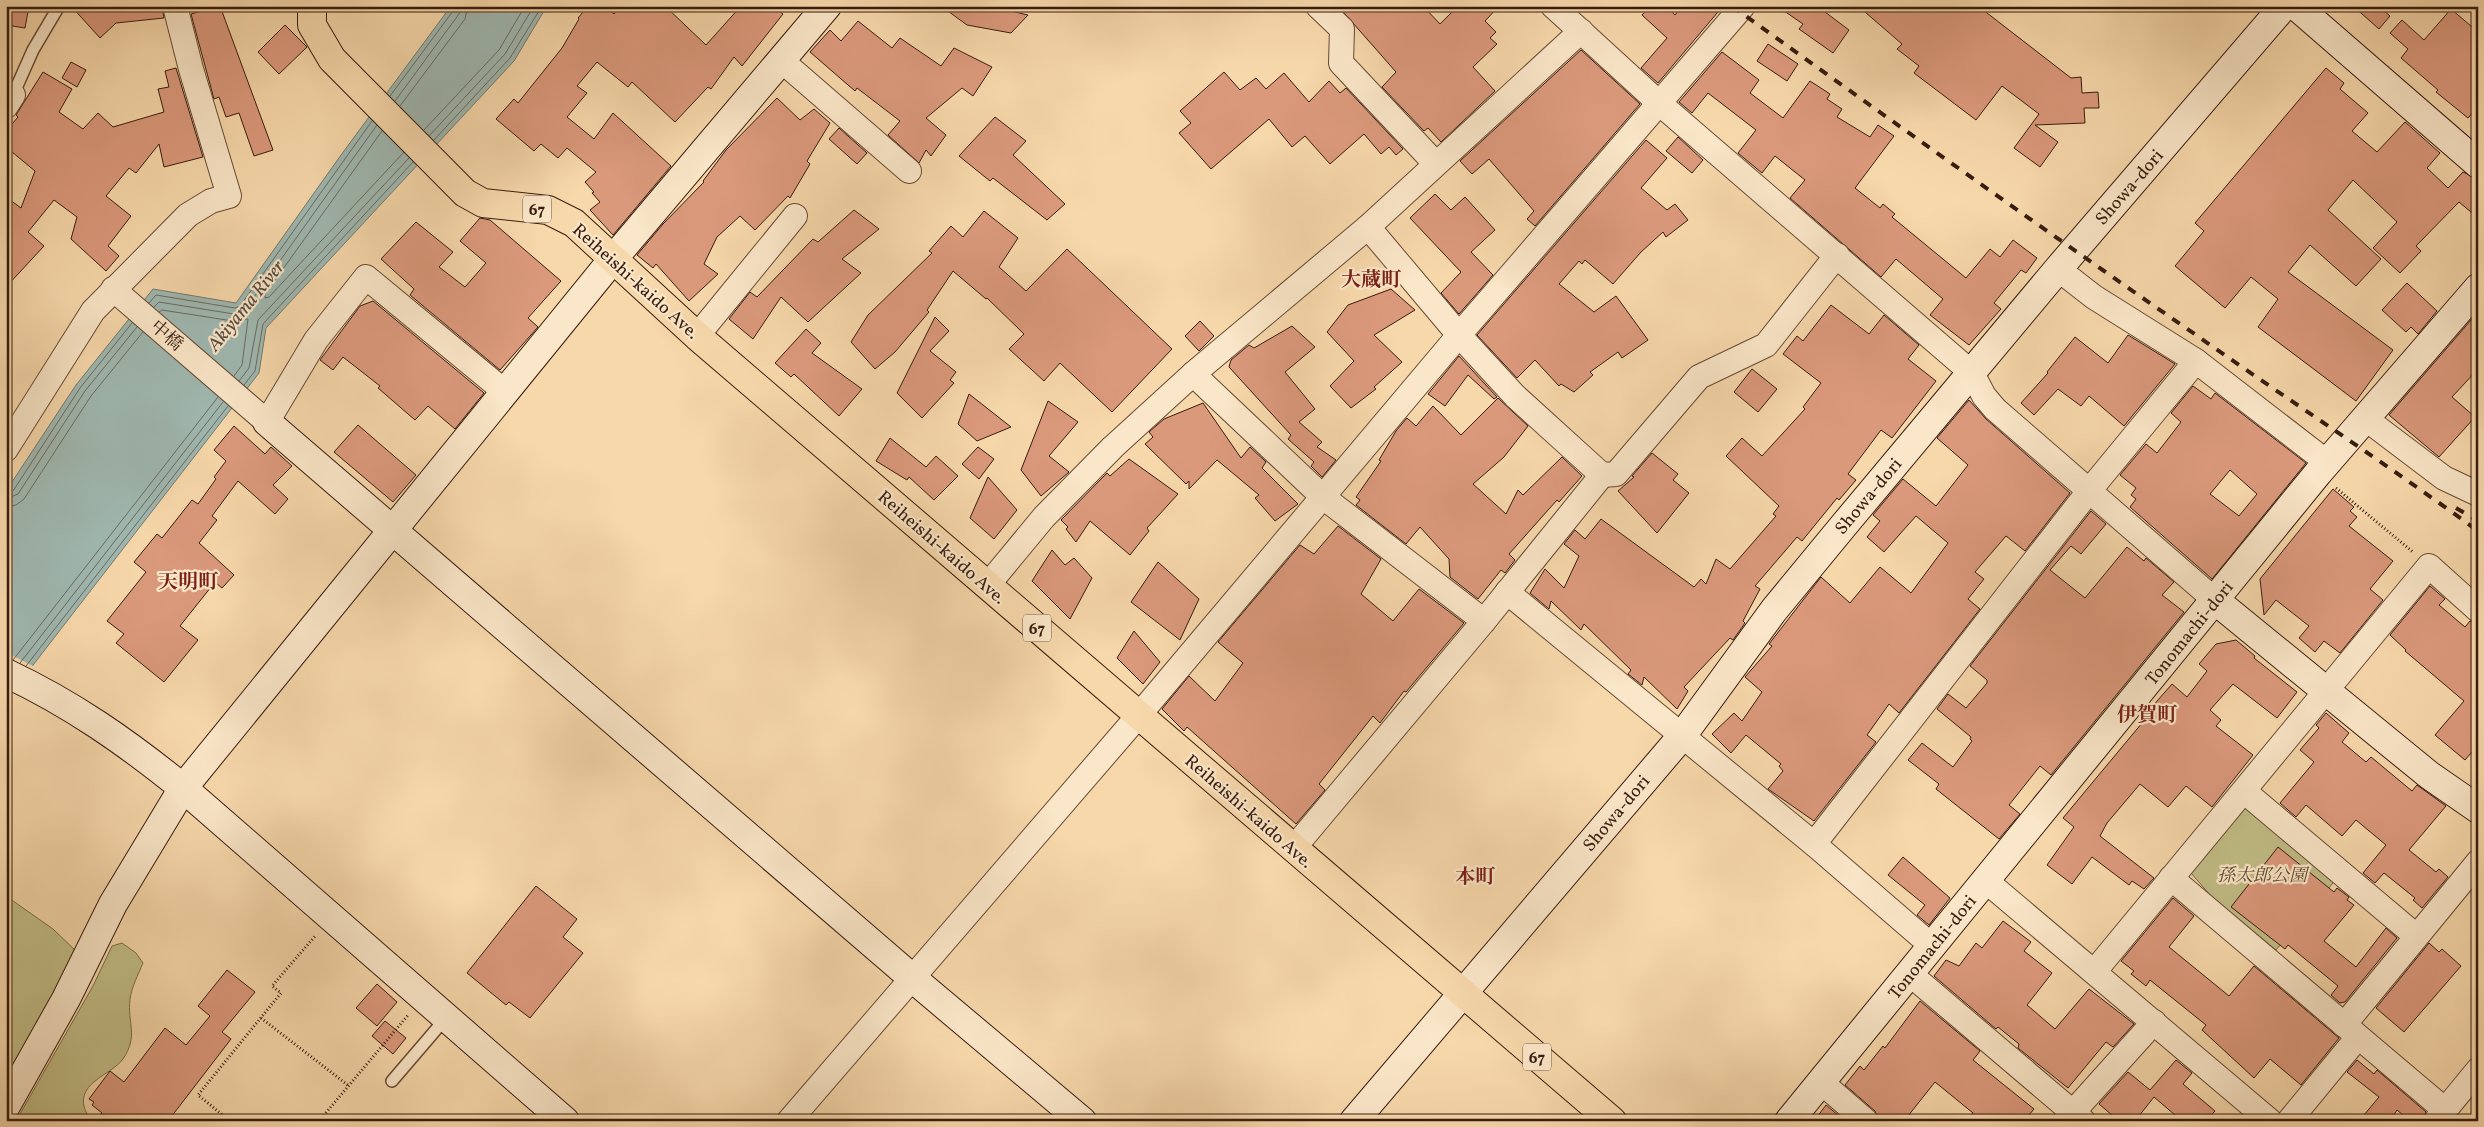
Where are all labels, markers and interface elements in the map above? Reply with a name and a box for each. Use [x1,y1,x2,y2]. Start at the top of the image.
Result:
street label: Showa-dori [2090,145,2170,231]
road number: 67 [523,195,551,222]
street label: Reiheishi-kaido Ave. [566,218,704,346]
water label: Akiyama River [201,255,292,358]
district label: 大蔵町 [1341,267,1402,295]
street label: 中橋 [144,315,188,357]
street label: Showa-dori [1830,453,1909,541]
street label: Reiheishi-kaido Ave. [871,485,1011,611]
district label: 天明町 [158,569,219,597]
street label: Tonomachi-dori [2140,576,2240,692]
road number: 67 [1023,614,1051,641]
district label: 伊賀町 [2117,702,2178,730]
street label: Reiheishi-kaido Ave. [1178,749,1318,875]
street label: Showa-dori [1578,770,1657,858]
district label: 本町 [1455,864,1496,892]
park label: 孫太郎公園 [2217,864,2310,889]
street label: Tonomachi-dori [1883,890,1983,1006]
road number: 67 [1523,1044,1551,1070]

